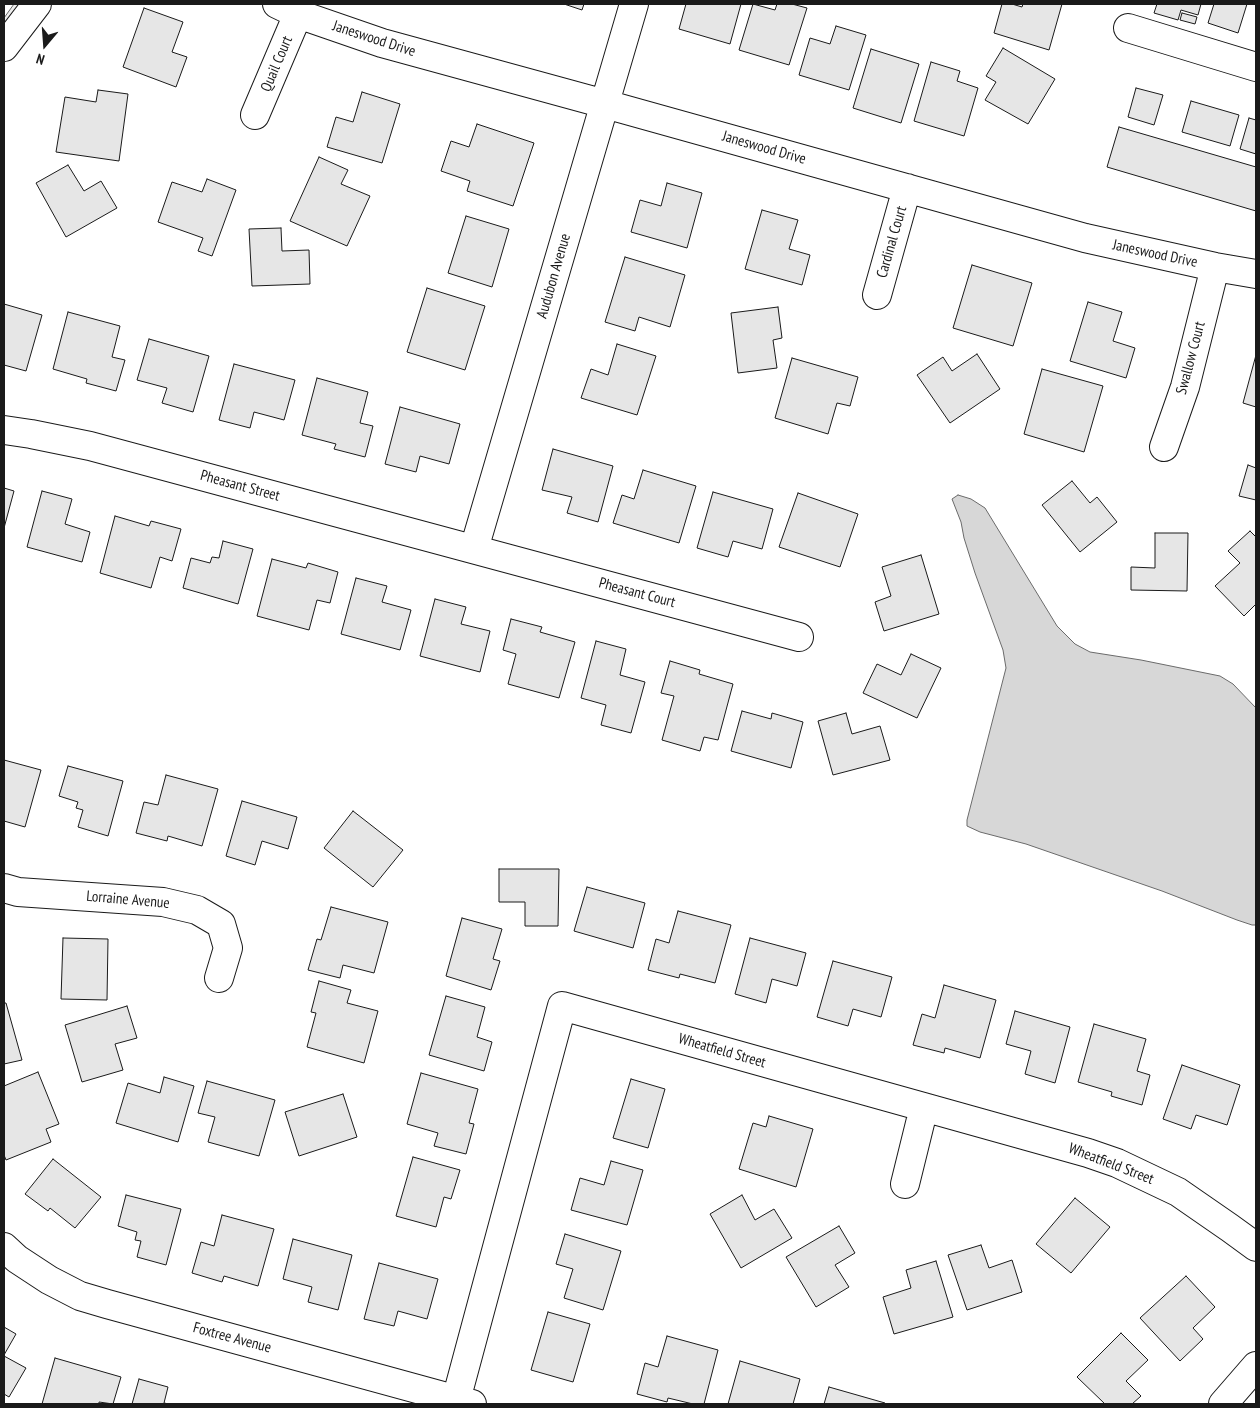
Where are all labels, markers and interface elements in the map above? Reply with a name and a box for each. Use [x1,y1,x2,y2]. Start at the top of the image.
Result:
street label: Janeswood Drive [330,17,418,61]
north arrow [20,20,70,70]
street label: Quail Court [257,33,297,95]
text: N [34,50,47,69]
street label: Janeswood Drive [720,127,808,169]
street label: Cardinal Court [873,204,911,280]
street label: Audubon Avenue [533,232,575,320]
street label: Janeswood Drive [1111,236,1199,272]
street label: Swallow Court [1173,320,1209,396]
street label: Pheasant Street [198,467,282,505]
street label: Pheasant Court [597,574,677,612]
street label: Lorraine Avenue [86,887,170,913]
street label: Wheatfield Street [676,1030,768,1072]
street label: Wheatfield Street [1066,1139,1156,1189]
street label: Foxtree Avenue [191,1319,273,1357]

